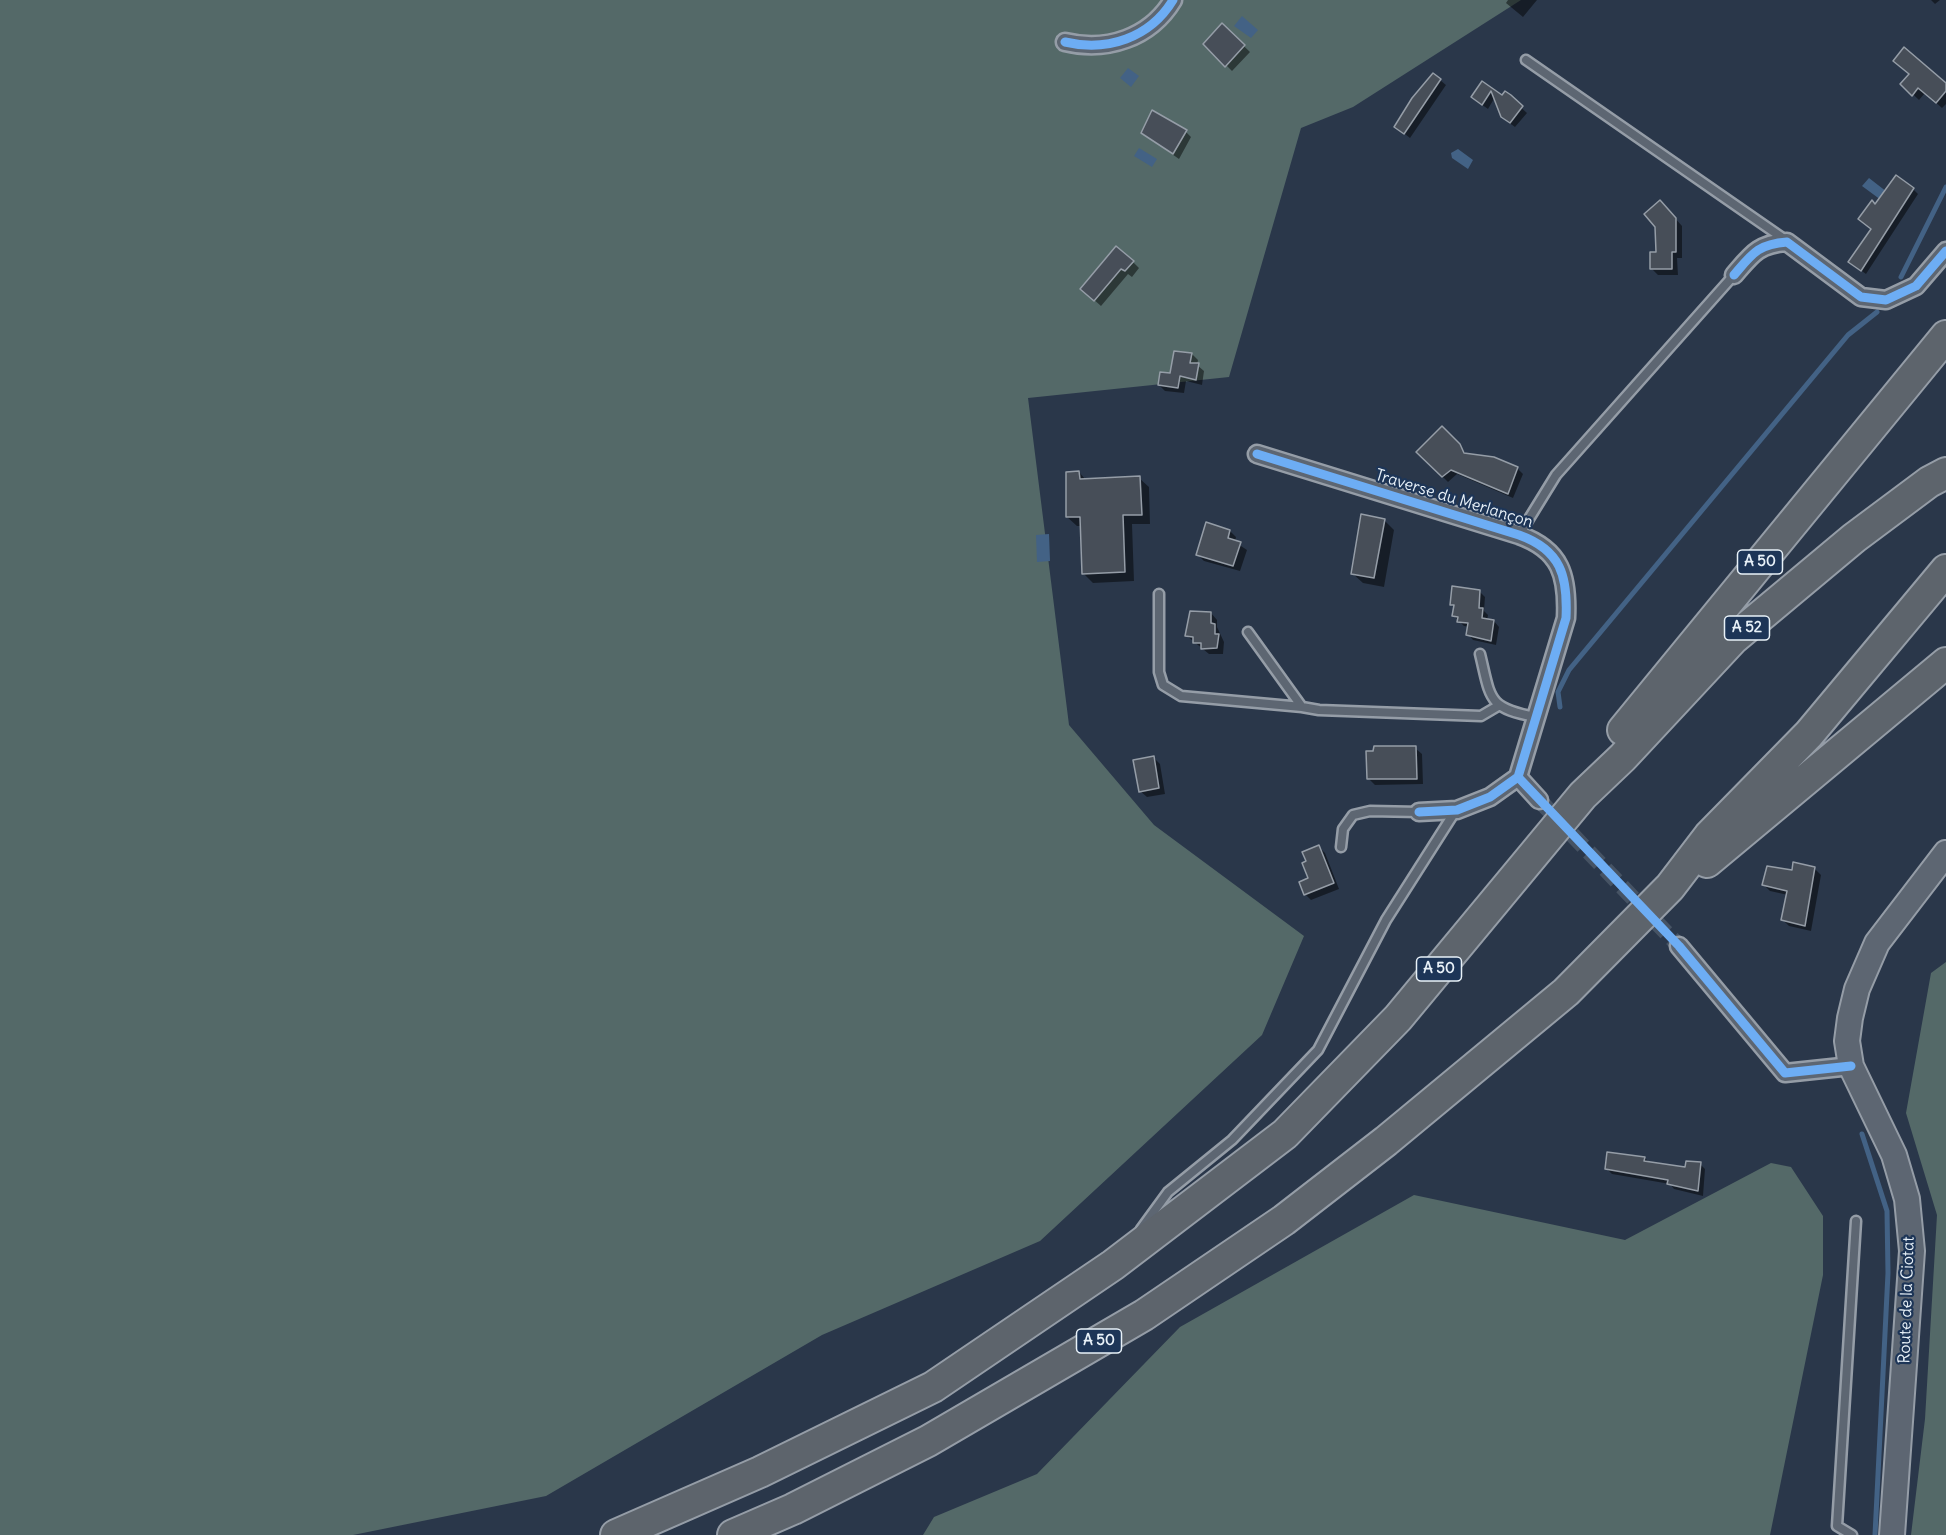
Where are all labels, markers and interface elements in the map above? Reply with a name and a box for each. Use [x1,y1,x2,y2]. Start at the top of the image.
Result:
street label: Traverse du Merlançon [1373,466,1535,532]
road number: A 50 [1738,550,1782,574]
road number: A 52 [1724,616,1770,640]
road number: A 50 [1416,957,1462,981]
street label: Route de la Ciotat [1895,1236,1919,1364]
road number: A 50 [1076,1329,1122,1353]

